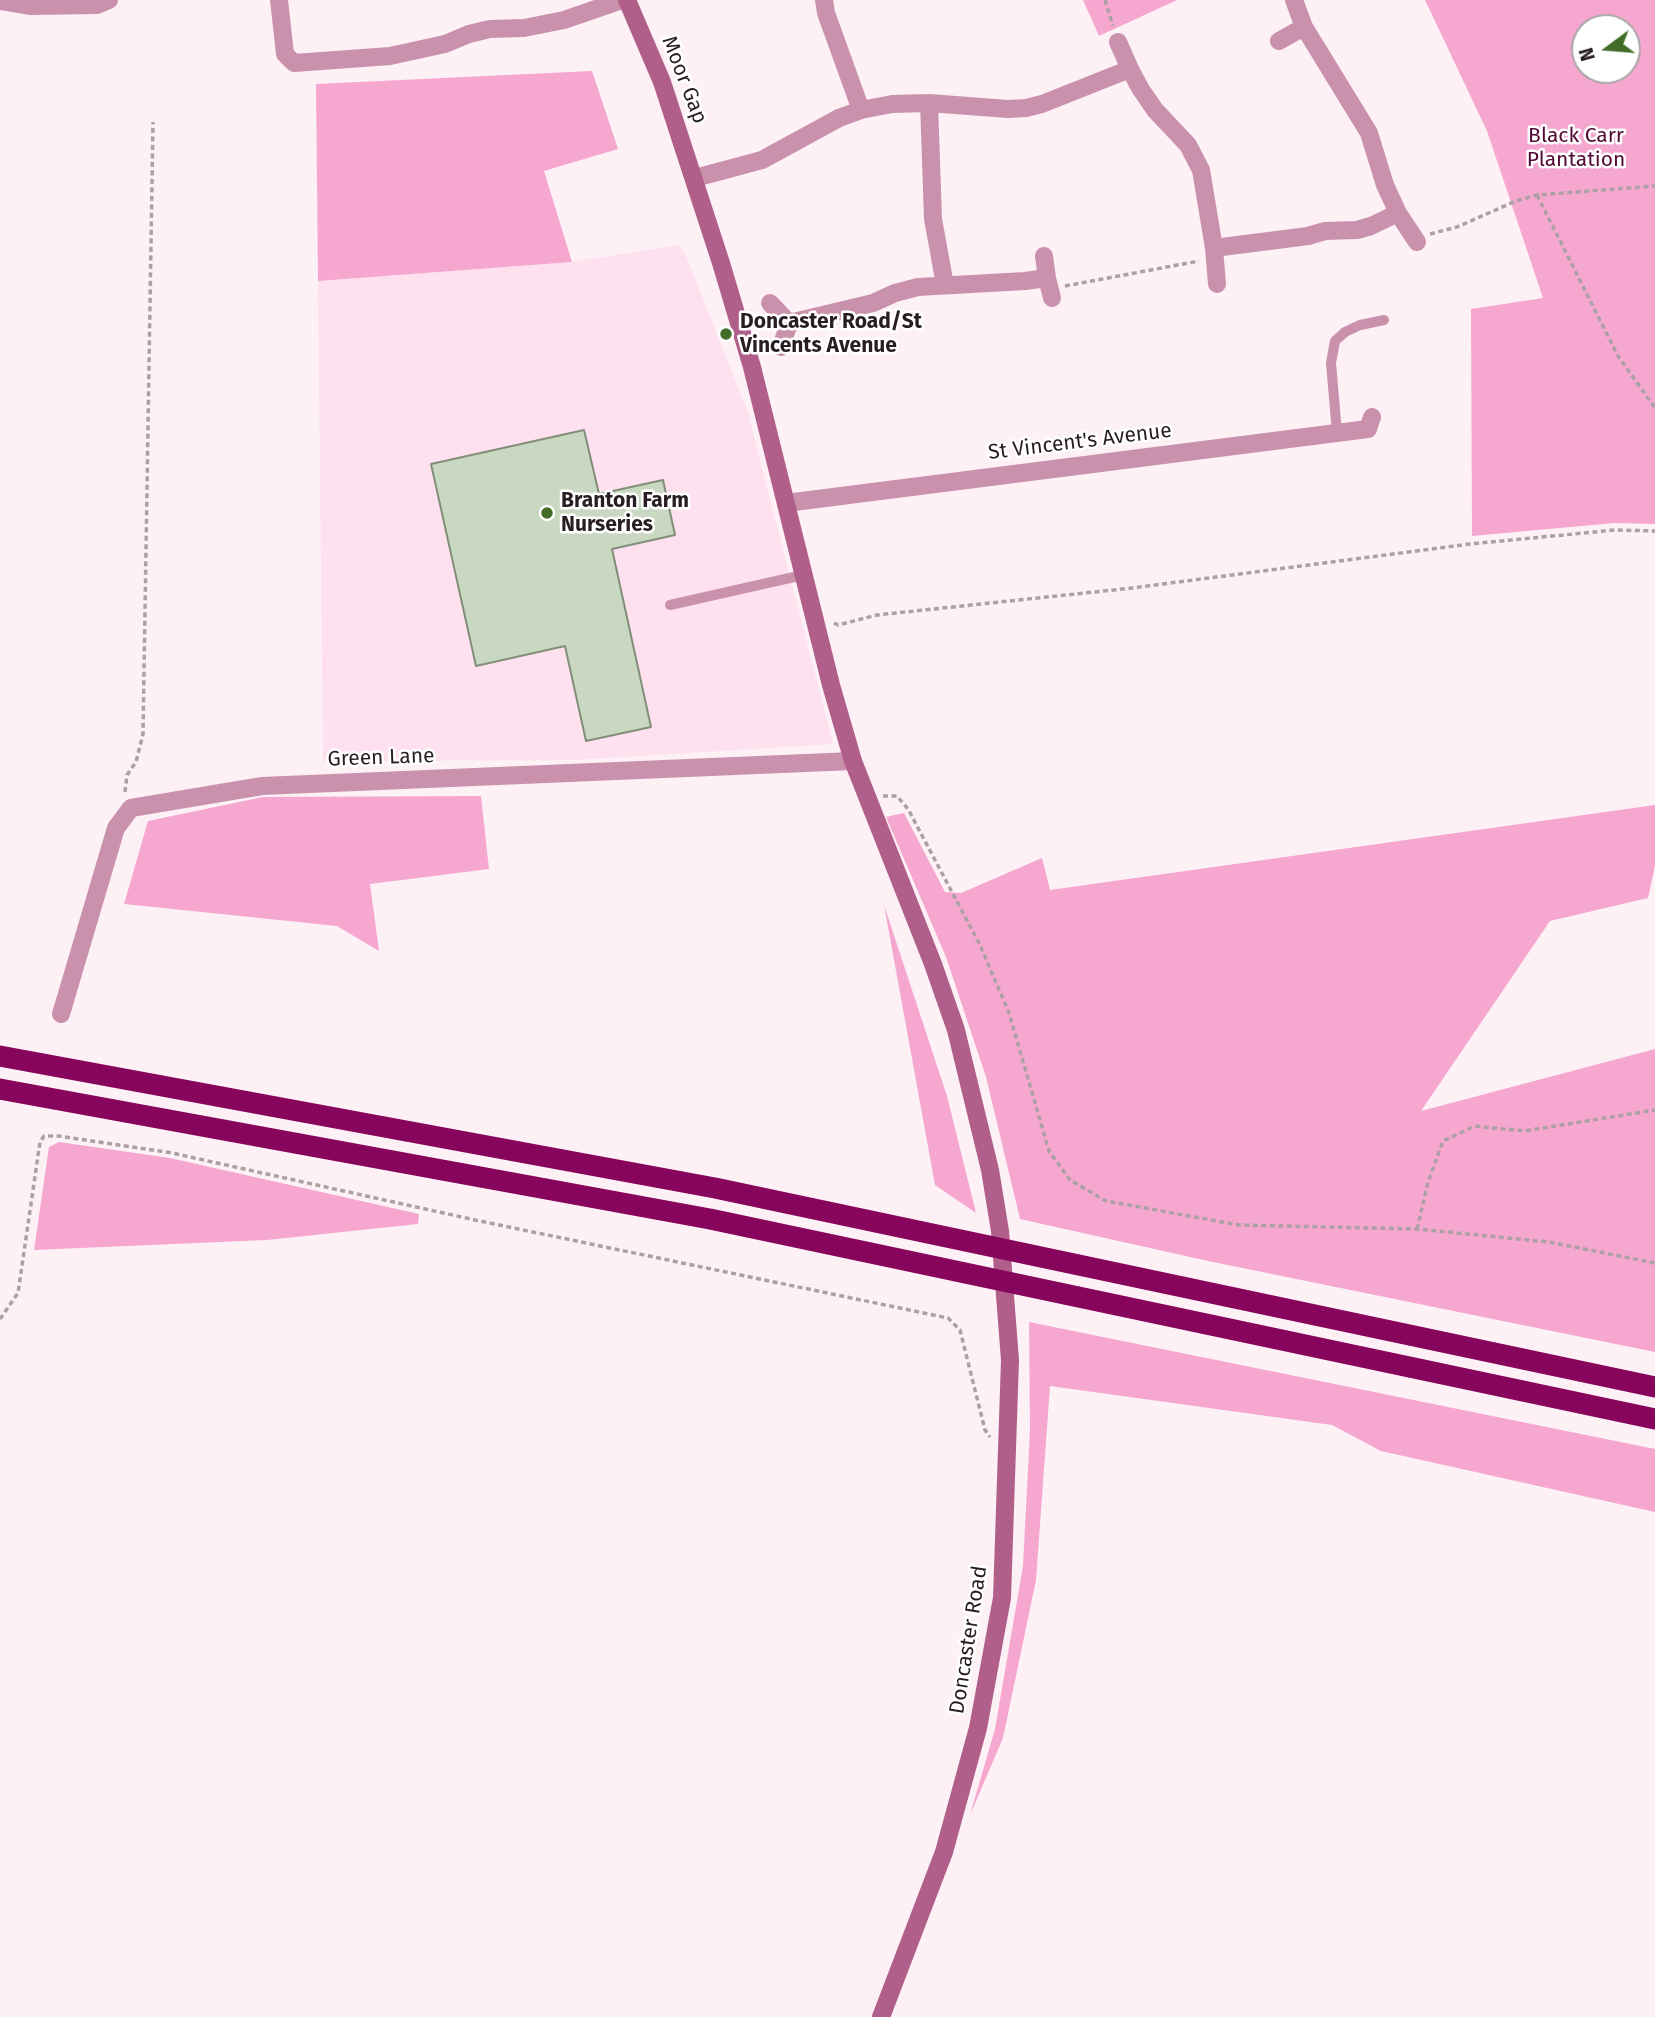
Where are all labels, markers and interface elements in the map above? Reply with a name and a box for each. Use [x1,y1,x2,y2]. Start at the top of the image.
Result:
north arrow [1571,14,1641,84]
street label: Moor Gap [656,33,712,127]
text: N [1574,45,1600,64]
park label: Black Carr Plantation [1527,123,1625,173]
place label: Doncaster Road/St Vincents Avenue [740,309,922,359]
marker: Doncaster Road/St Vincents Avenue [718,326,734,342]
street label: St Vincent's Avenue [987,418,1173,466]
place label: Branton Farm Nurseries [561,488,689,538]
marker: Branton Farm Nurseries [539,505,555,521]
street label: Green Lane [327,744,435,772]
street label: Doncaster Road [945,1564,993,1716]

